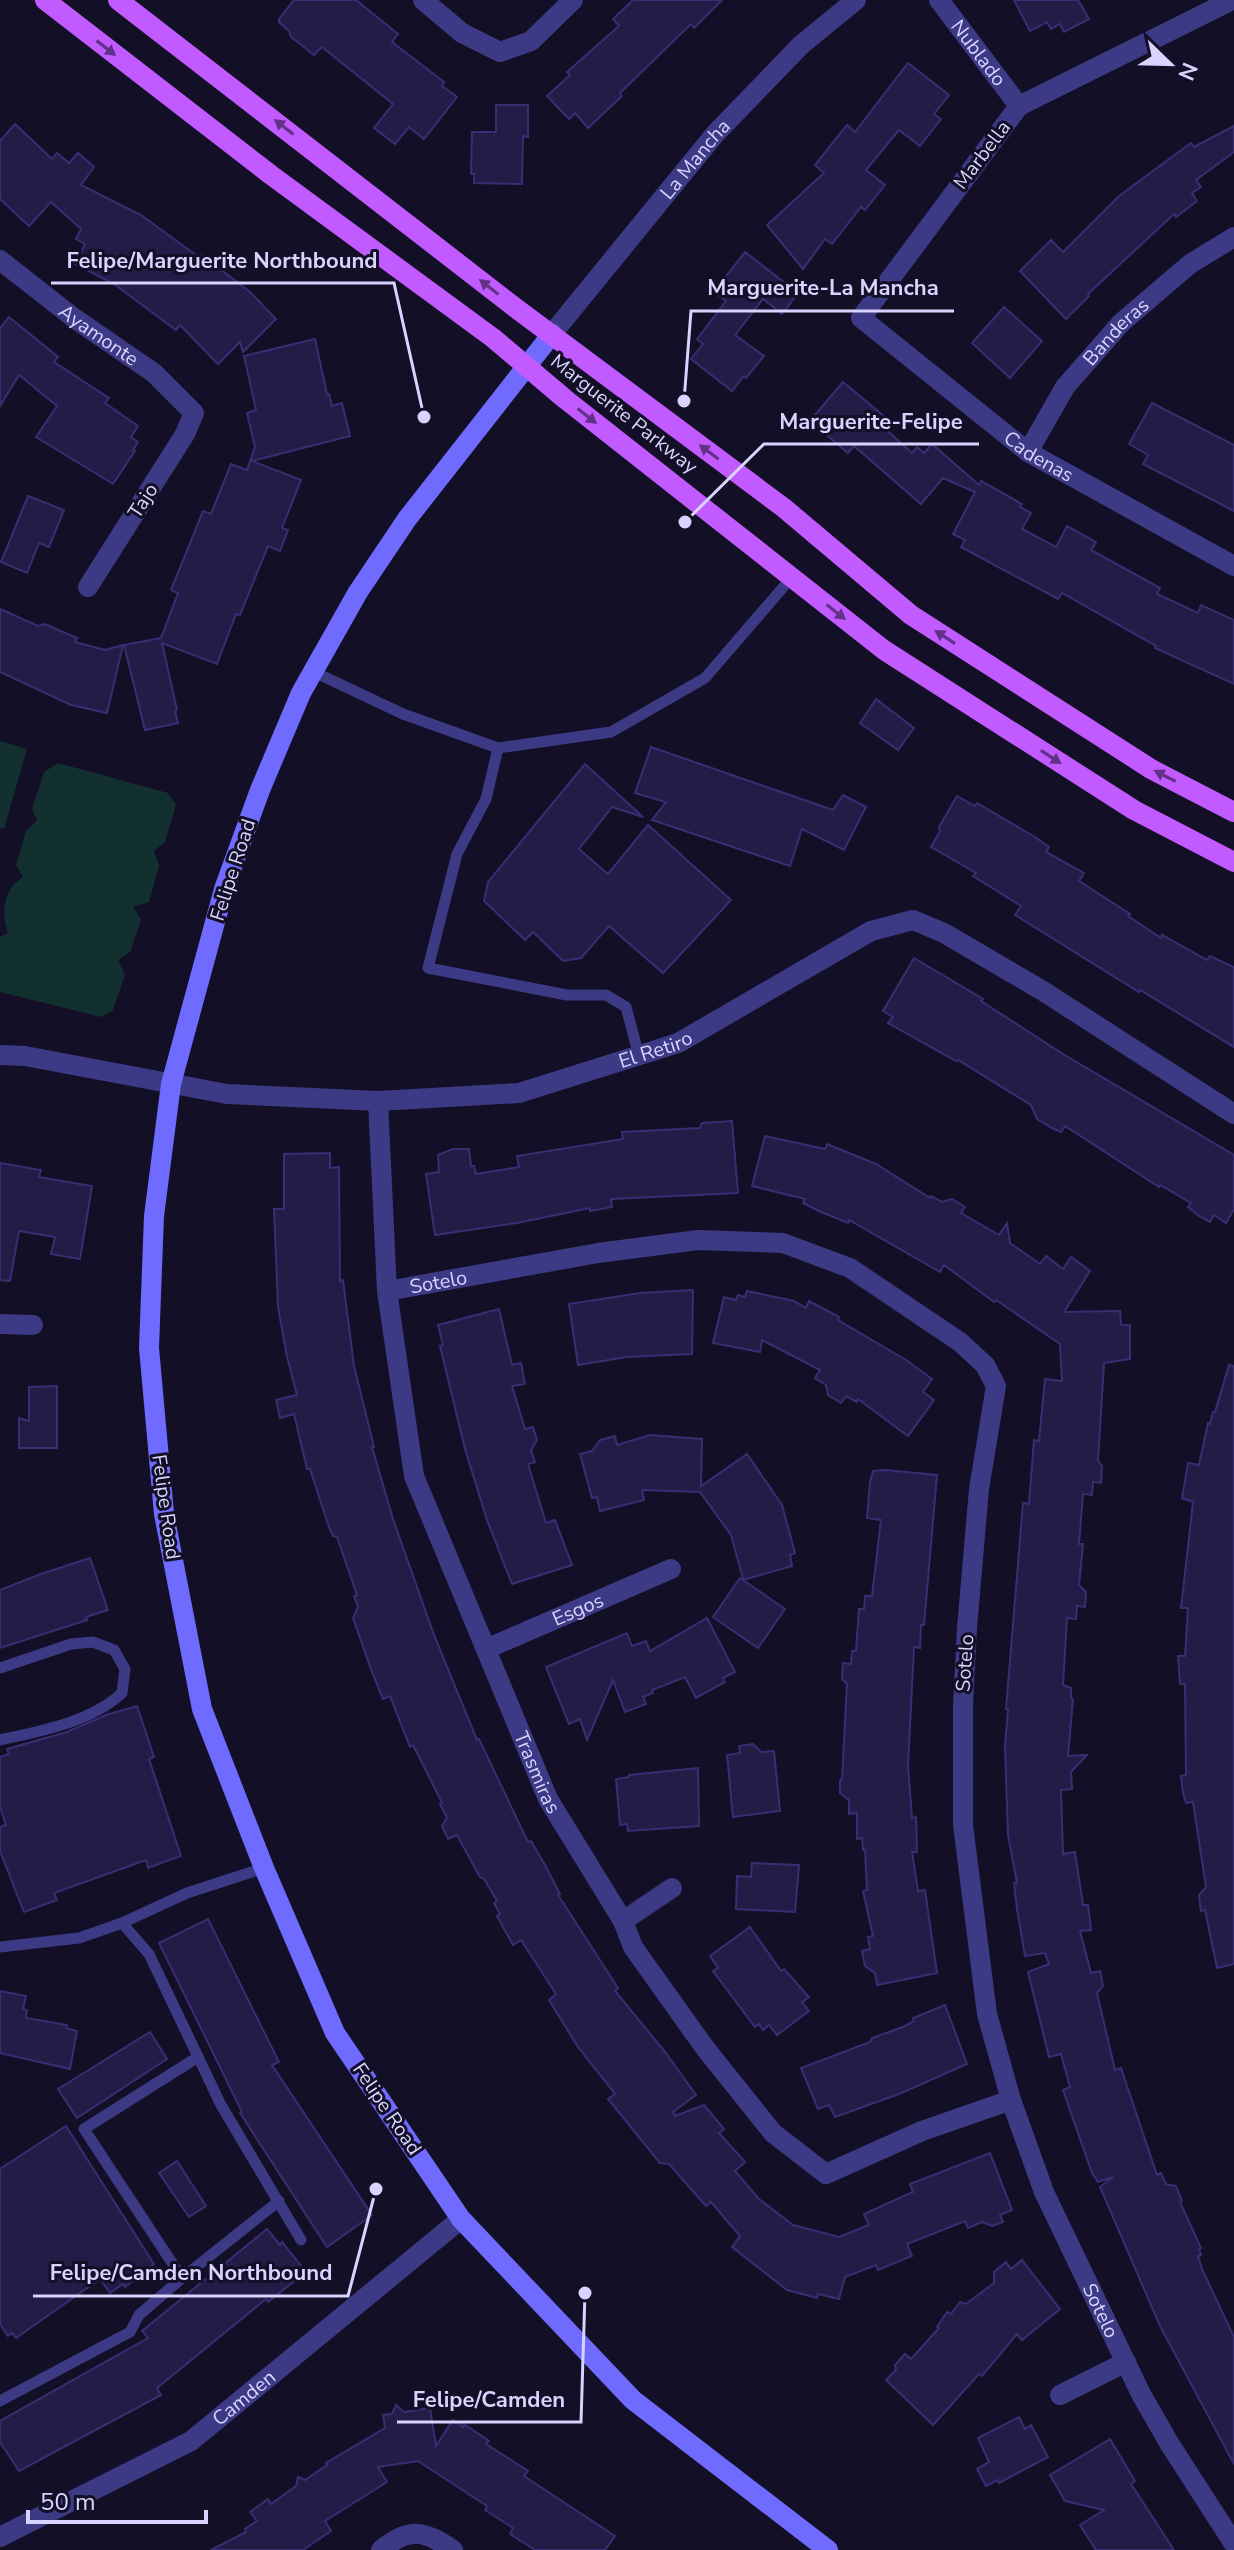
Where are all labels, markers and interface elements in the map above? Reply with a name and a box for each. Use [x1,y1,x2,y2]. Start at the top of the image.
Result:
street label: Nublado [945,14,1013,92]
north arrow [1130,24,1210,104]
one-way arrow [96,39,116,56]
text: N [1170,58,1205,85]
street label: La Mancha [654,113,736,205]
street label: Marbella [947,115,1017,195]
one-way arrow [274,119,294,135]
callout: Felipe/Marguerite Northbound [51,237,394,283]
text: Felipe/Marguerite Northbound [66,246,378,276]
callout: Marguerite-La Mancha [691,265,954,311]
text: Marguerite-La Mancha [707,273,939,303]
one-way arrow [479,279,499,296]
street label: Banderas [1076,291,1155,371]
street label: Ayamonte [53,298,144,372]
street label: Marguerite Parkway [545,348,704,480]
callout: Marguerite-Felipe [764,398,979,444]
text: Marguerite-Felipe [779,407,963,437]
one-way arrow [577,408,598,424]
street label: Cadenas [998,424,1079,488]
one-way arrow [699,444,719,460]
street label: Tajo [122,478,164,524]
one-way arrow [826,603,846,620]
one-way arrow [934,631,956,645]
one-way arrow [1040,750,1062,764]
one-way arrow [1153,770,1176,783]
street label: Felipe Road [204,816,262,924]
street label: El Retiro [615,1024,697,1074]
street label: Sotelo [407,1263,469,1300]
street label: Felipe Road [145,1453,187,1561]
street label: Esgos [548,1586,608,1632]
street label: Sotelo [950,1633,980,1693]
street label: Trasmiras [508,1727,567,1818]
street label: Felipe Road [346,2058,428,2160]
callout: Felipe/Camden Northbound [33,2250,348,2296]
text: Felipe/Camden Northbound [50,2258,332,2288]
street label: Sotelo [1076,2279,1126,2342]
street label: Camden [206,2364,281,2432]
callout: Felipe/Camden [397,2376,581,2422]
text: Felipe/Camden [413,2385,565,2415]
scale bar [28,2474,206,2524]
text: 50 m [40,2486,96,2518]

